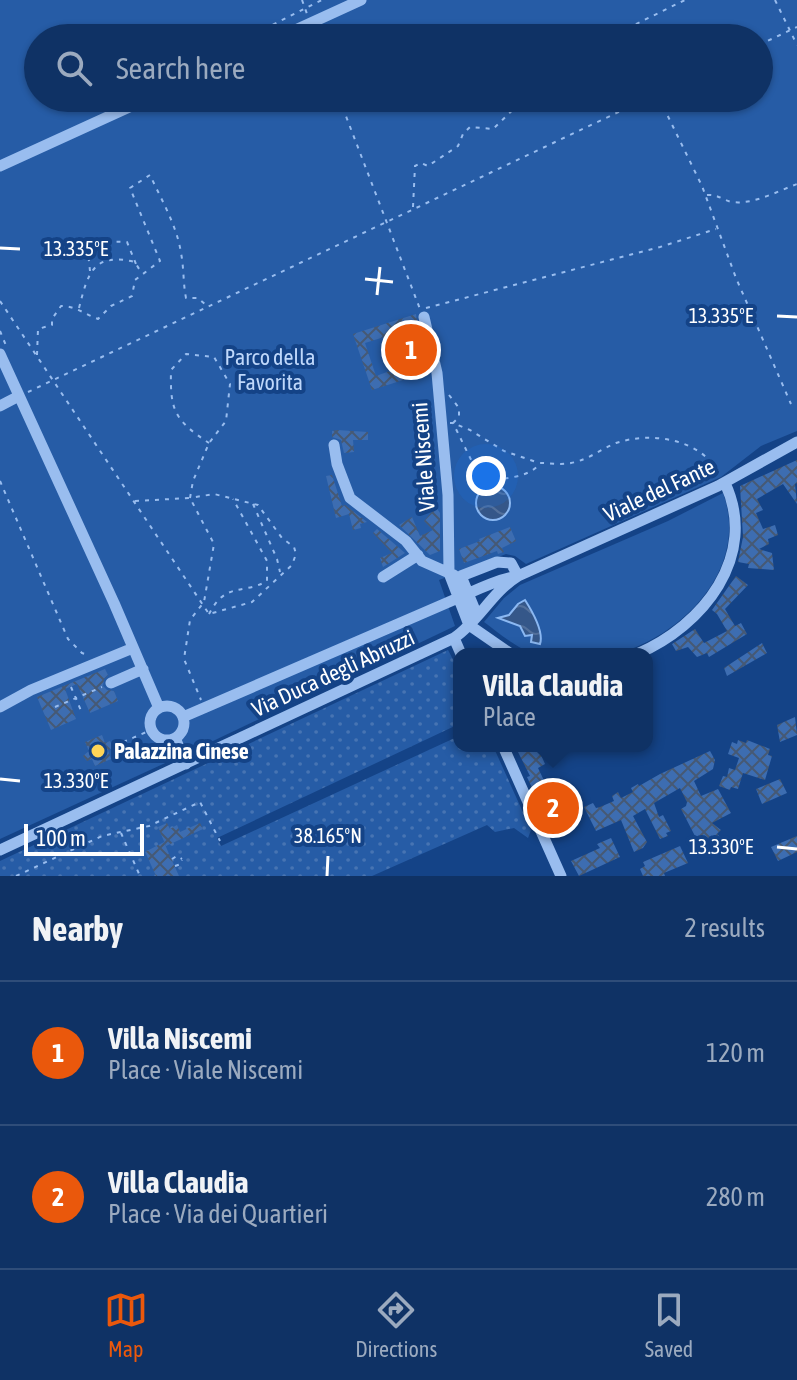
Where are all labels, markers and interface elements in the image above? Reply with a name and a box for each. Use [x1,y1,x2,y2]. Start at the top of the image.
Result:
search box [24,24,773,112]
icon: search [52,46,96,90]
text: Search here [116,51,245,85]
text: 13.335°E [44,237,109,260]
text: 13.335°E [689,304,754,327]
pin: 1 [385,320,437,380]
park label: Parco della Favorita [225,344,315,395]
street label: Viale Niscemi [406,401,440,513]
street label: Viale del Fante [599,453,719,527]
your location [466,456,506,496]
street label: Via Duca degli Abruzzi [248,624,418,722]
popup [453,648,653,752]
text: Villa Claudia [483,668,623,702]
text: Place [483,702,536,732]
place label: Palazzina Cinese [114,738,249,764]
marker: Palazzina Cinese [89,742,107,760]
text: 13.330°E [44,769,109,792]
pin: 2 [527,778,579,838]
scale bar [24,820,144,856]
text: 38.165°N [294,824,362,847]
text: 100 m [36,825,86,851]
text: 13.330°E [689,835,754,858]
text: Nearby [32,909,123,948]
text: 2 results [684,913,765,943]
text: Villa Niscemi [108,1021,252,1055]
text: 1 [52,1038,64,1068]
text: 120 m [706,1038,765,1068]
text: Place · Viale Niscemi [108,1055,303,1085]
text: Villa Claudia [108,1165,249,1199]
text: 2 [52,1182,64,1212]
text: 280 m [706,1182,765,1212]
text: Place · Via dei Quartieri [108,1199,328,1229]
tab: Map [104,1288,148,1362]
tab: Directions [355,1288,437,1362]
tab: Saved [645,1288,693,1362]

